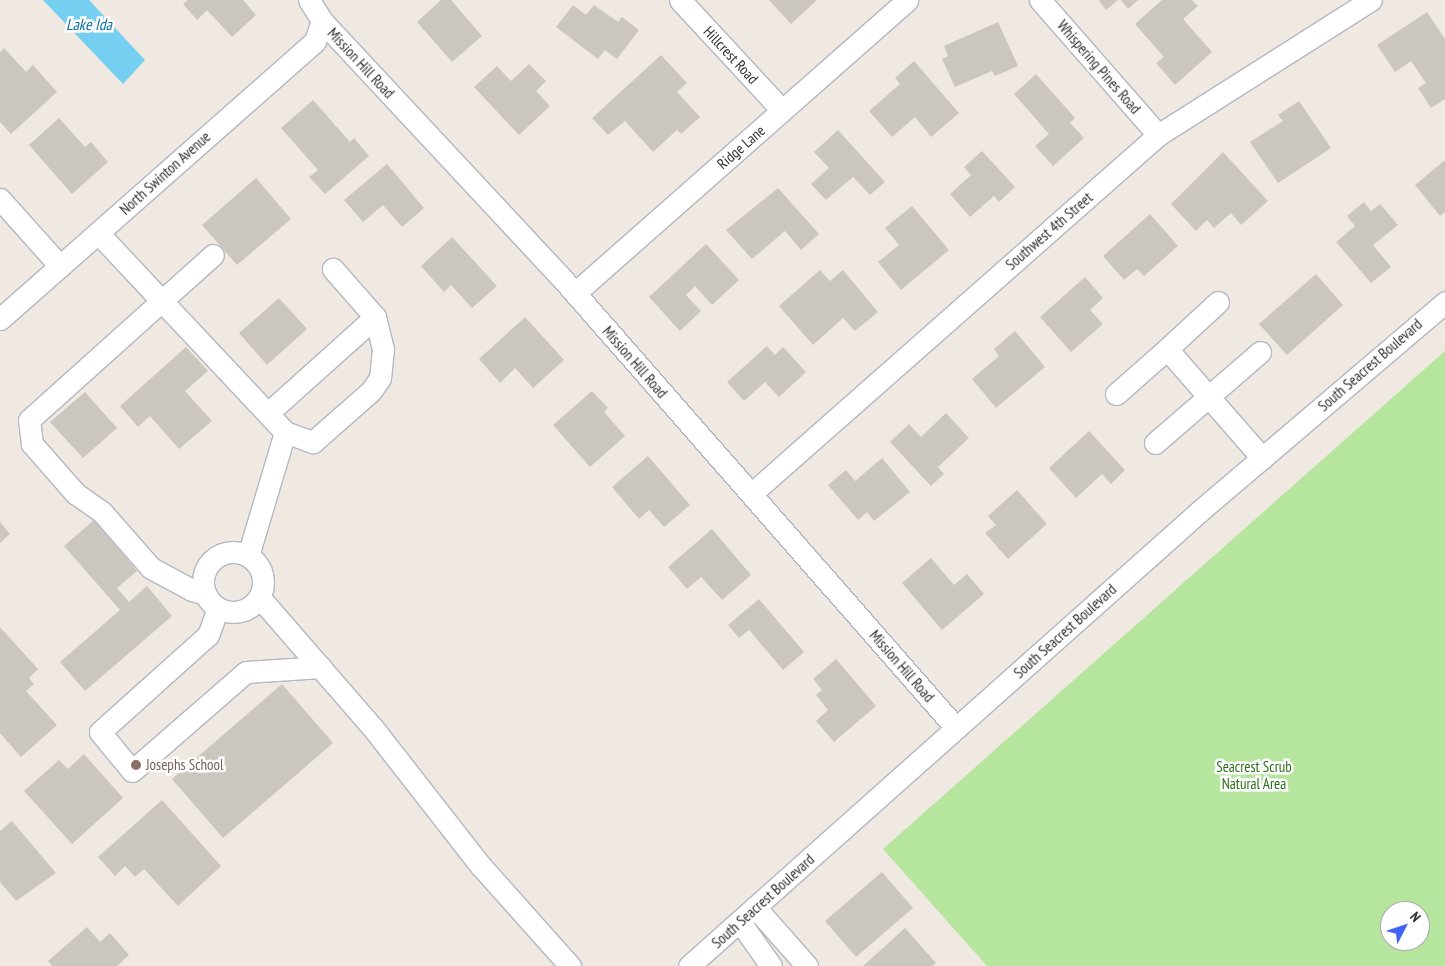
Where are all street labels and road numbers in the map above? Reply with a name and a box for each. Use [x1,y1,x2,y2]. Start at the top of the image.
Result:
street label: Whispering Pines Road [1054,17,1144,117]
street label: Hillcrest Road [700,23,762,87]
street label: Mission Hill Road [324,24,398,102]
street label: Ridge Lane [713,121,769,173]
street label: North Swinton Avenue [116,127,214,219]
street label: Southwest 4th Street [1002,188,1096,274]
street label: South Seacrest Boulevard [1314,315,1426,415]
street label: Mission Hill Road [599,322,671,402]
street label: South Seacrest Boulevard [1010,580,1120,682]
street label: Mission Hill Road [866,626,938,706]
street label: South Seacrest Boulevard [708,850,818,952]

